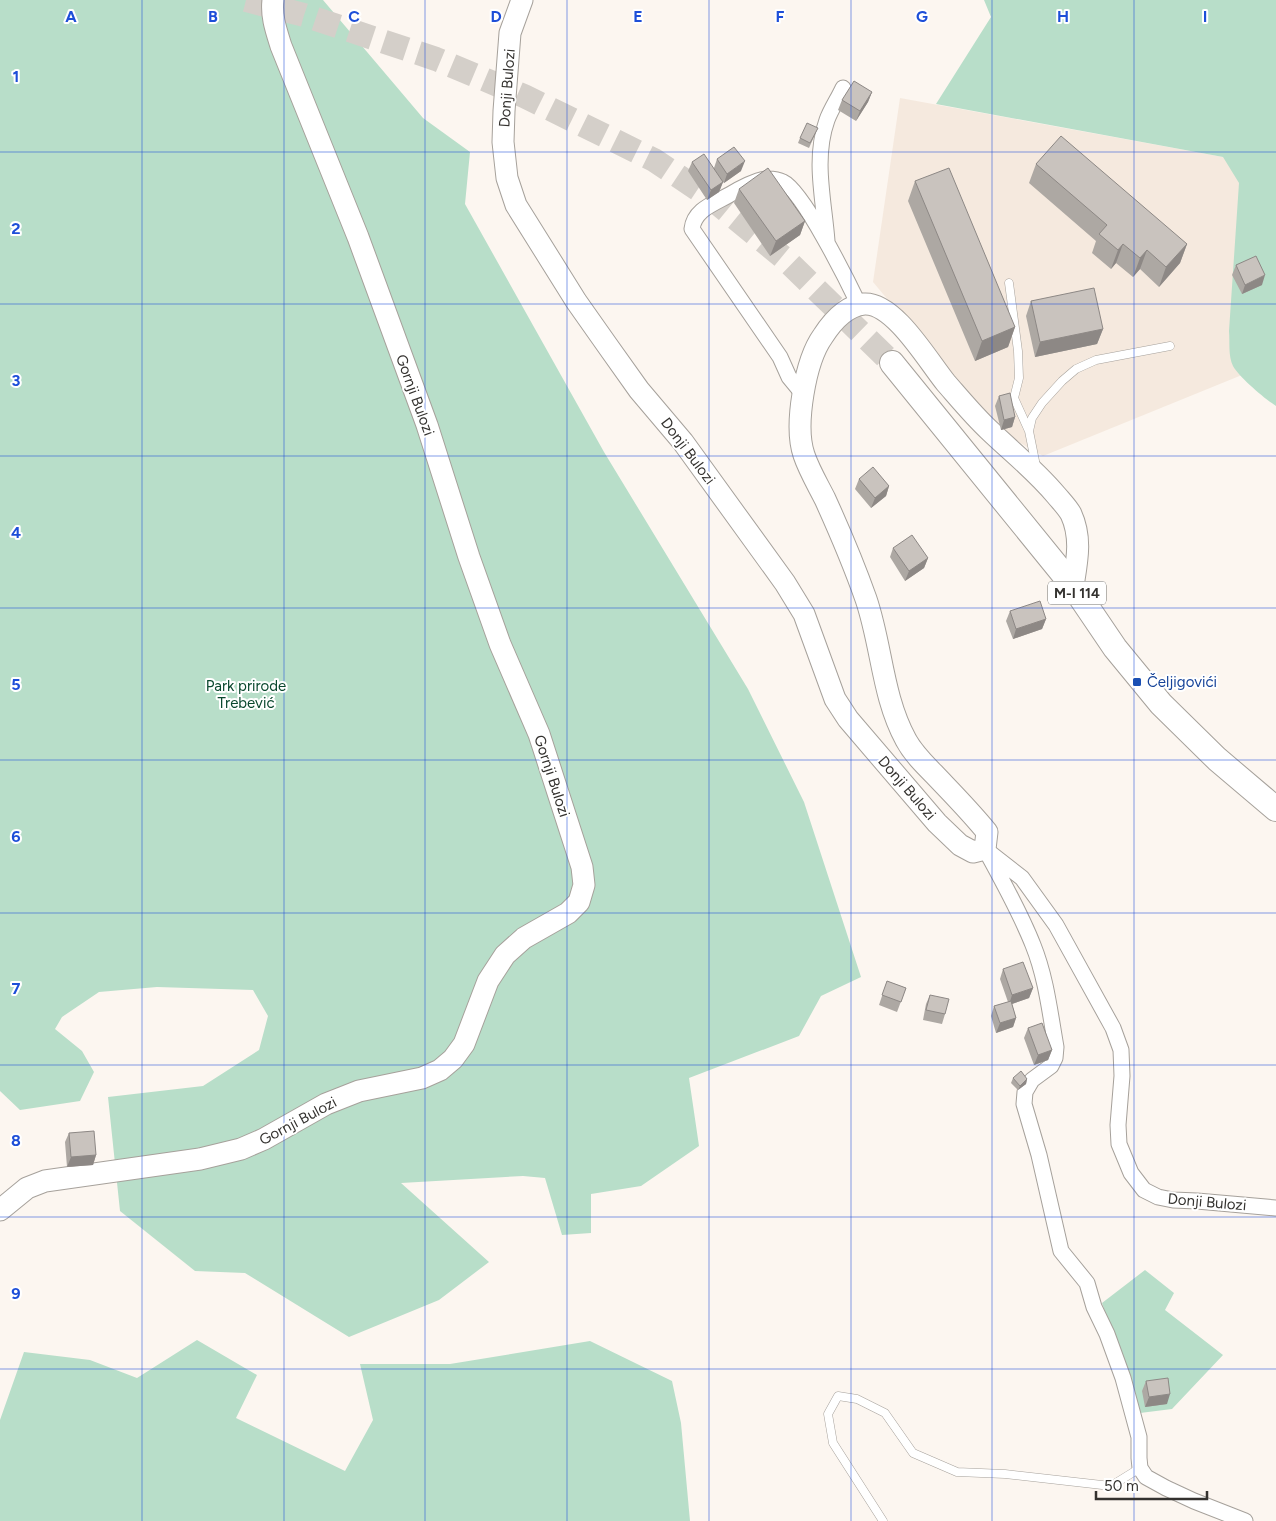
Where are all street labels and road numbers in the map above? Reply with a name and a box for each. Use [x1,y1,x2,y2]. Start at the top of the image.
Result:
street label: Donji Bulozi [495,48,519,128]
street label: Gornji Bulozi [392,352,438,438]
street label: Donji Bulozi [657,414,719,488]
road number: M-I 114 [1048,582,1106,604]
street label: Gornji Bulozi [530,733,574,819]
street label: Donji Bulozi [874,752,940,824]
street label: Gornji Bulozi [256,1093,340,1149]
street label: Donji Bulozi [1167,1190,1247,1214]

